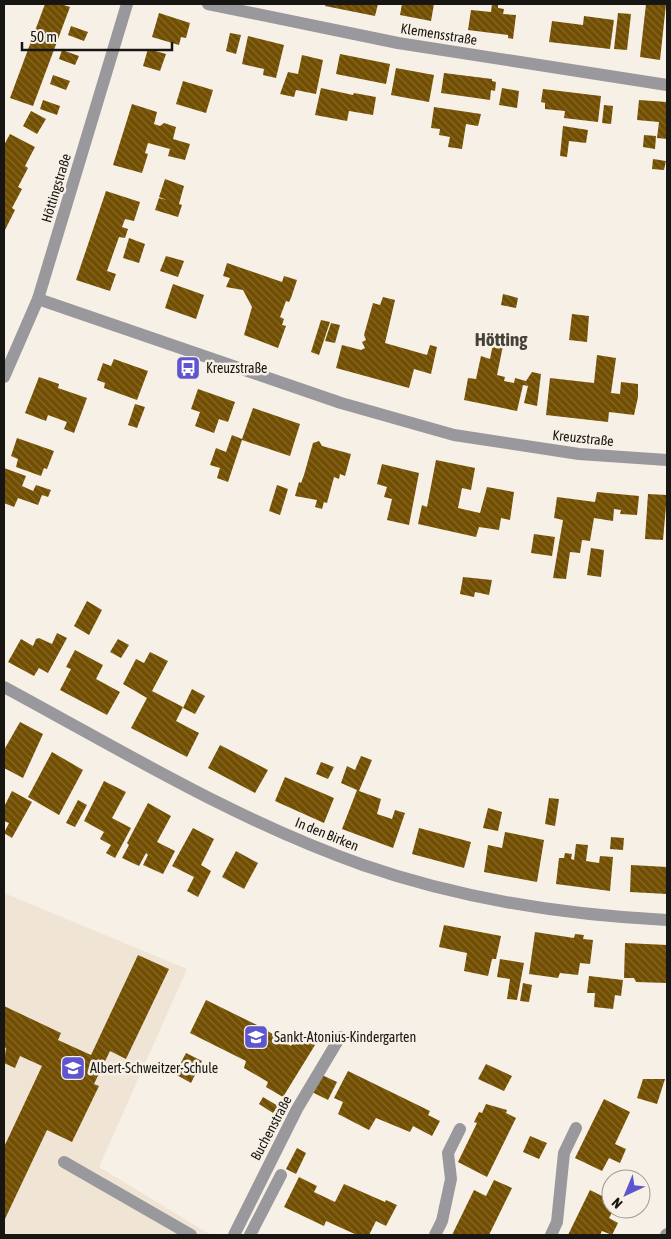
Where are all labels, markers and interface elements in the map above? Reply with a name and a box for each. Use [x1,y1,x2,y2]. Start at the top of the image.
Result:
scale bar [22,20,172,52]
street label: Klemensstraße [400,20,478,48]
text: 50 m [30,28,57,45]
street label: Höttingstraße [38,152,74,224]
district label: Hötting [475,328,528,350]
bus stop icon: Kreuzstraße [175,355,201,381]
place label: Kreuzstraße [206,360,267,376]
street label: Kreuzstraße [552,427,614,449]
street label: In den Birken [293,814,361,854]
school or university icon: Sankt-Atonius-Kindergarten [243,1024,269,1050]
place label: Sankt-Atonius-Kindergarten [274,1029,416,1045]
school or university icon: Albert-Schweitzer-Schule [60,1055,86,1081]
place label: Albert-Schweitzer-Schule [90,1060,218,1076]
street label: Buchenstraße [247,1093,295,1163]
north arrow [601,1169,651,1219]
text: N [608,1195,625,1212]

